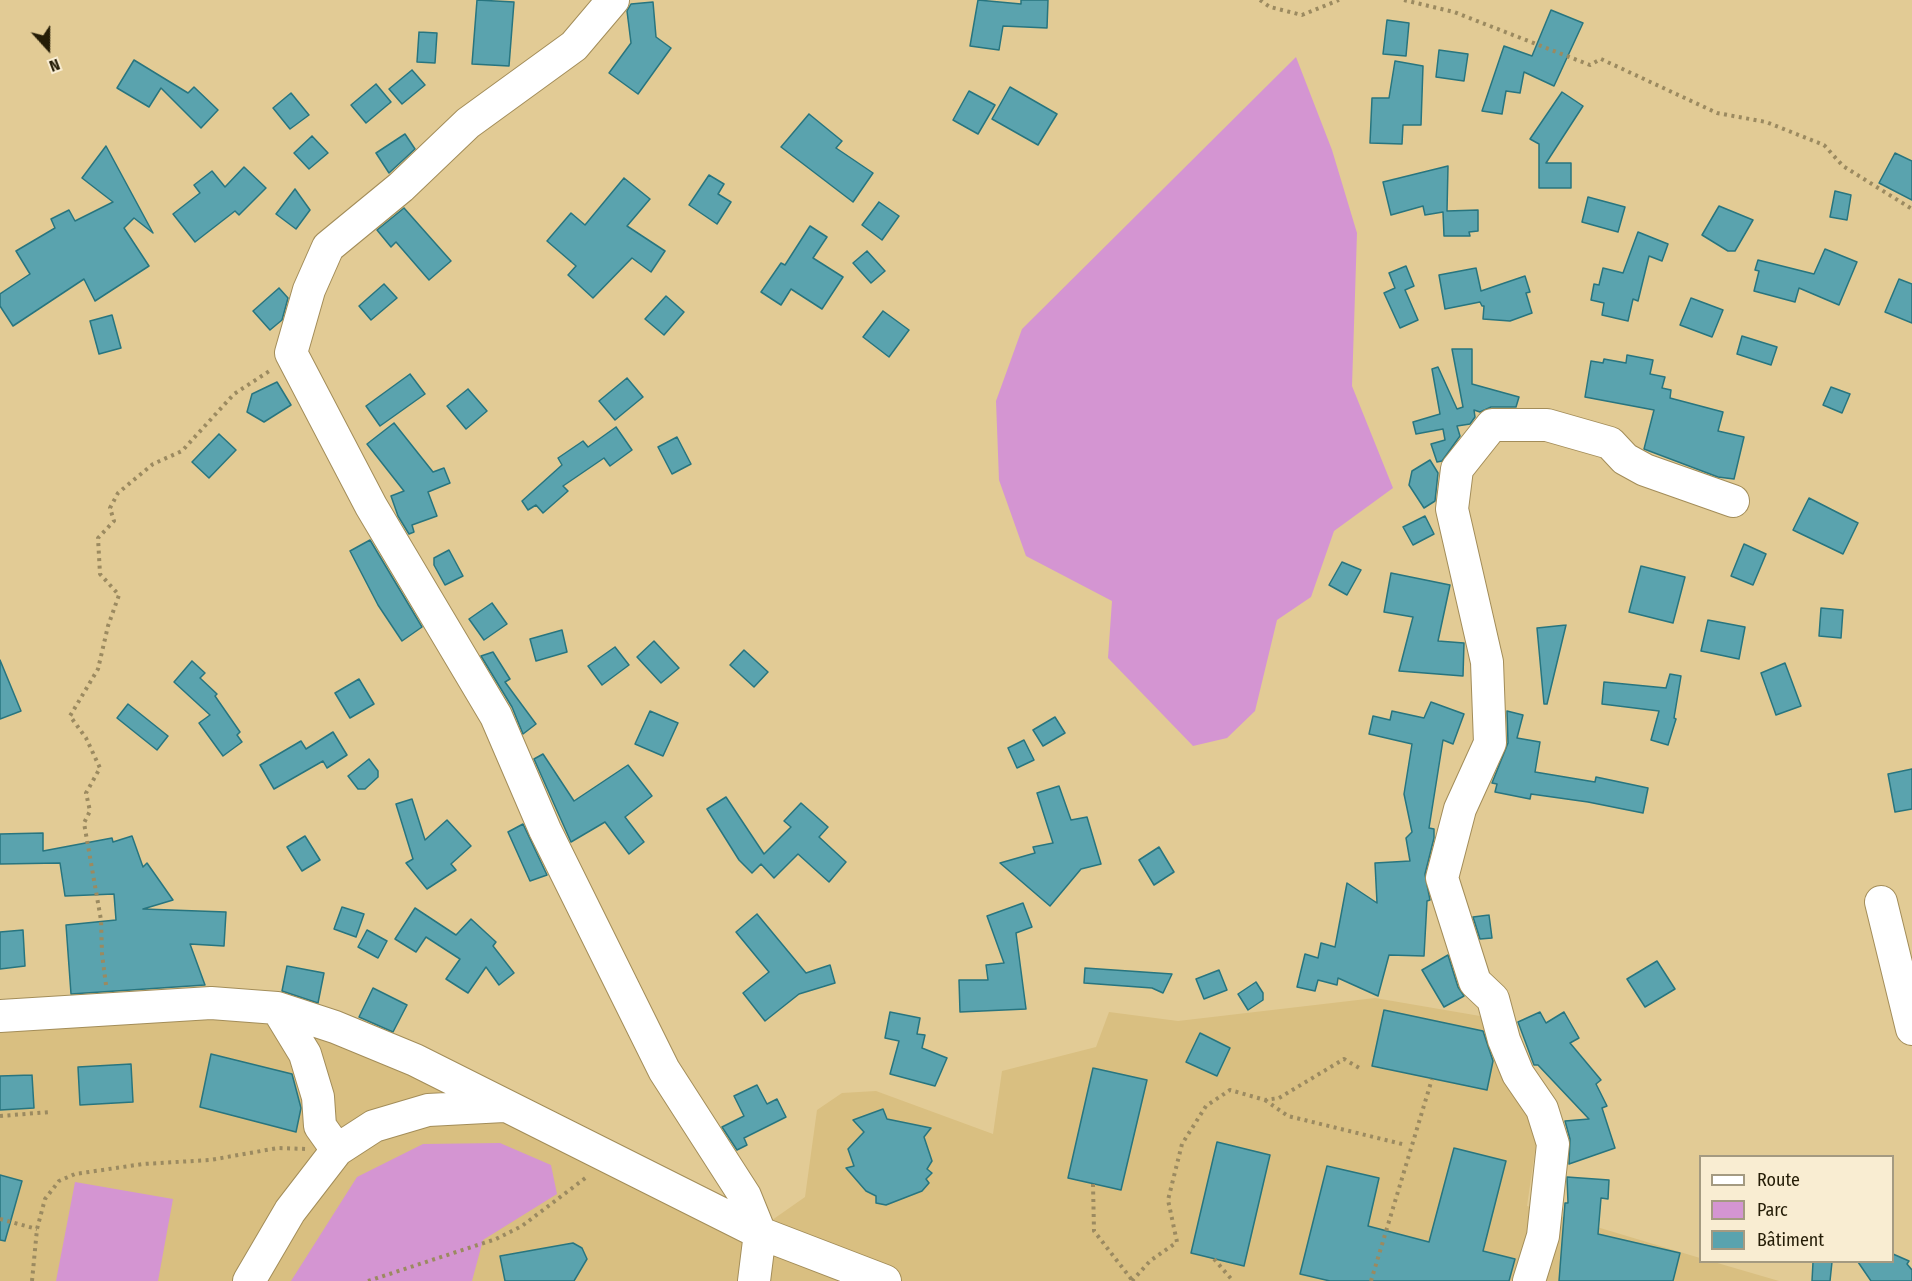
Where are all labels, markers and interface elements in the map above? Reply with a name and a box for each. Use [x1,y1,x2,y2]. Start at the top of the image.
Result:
north arrow [18,18,78,78]
text: N [47,55,63,76]
legend [1699,1155,1894,1263]
text: Route [1757,1169,1800,1191]
text: Parc [1757,1199,1788,1221]
text: Bâtiment [1757,1229,1824,1251]

